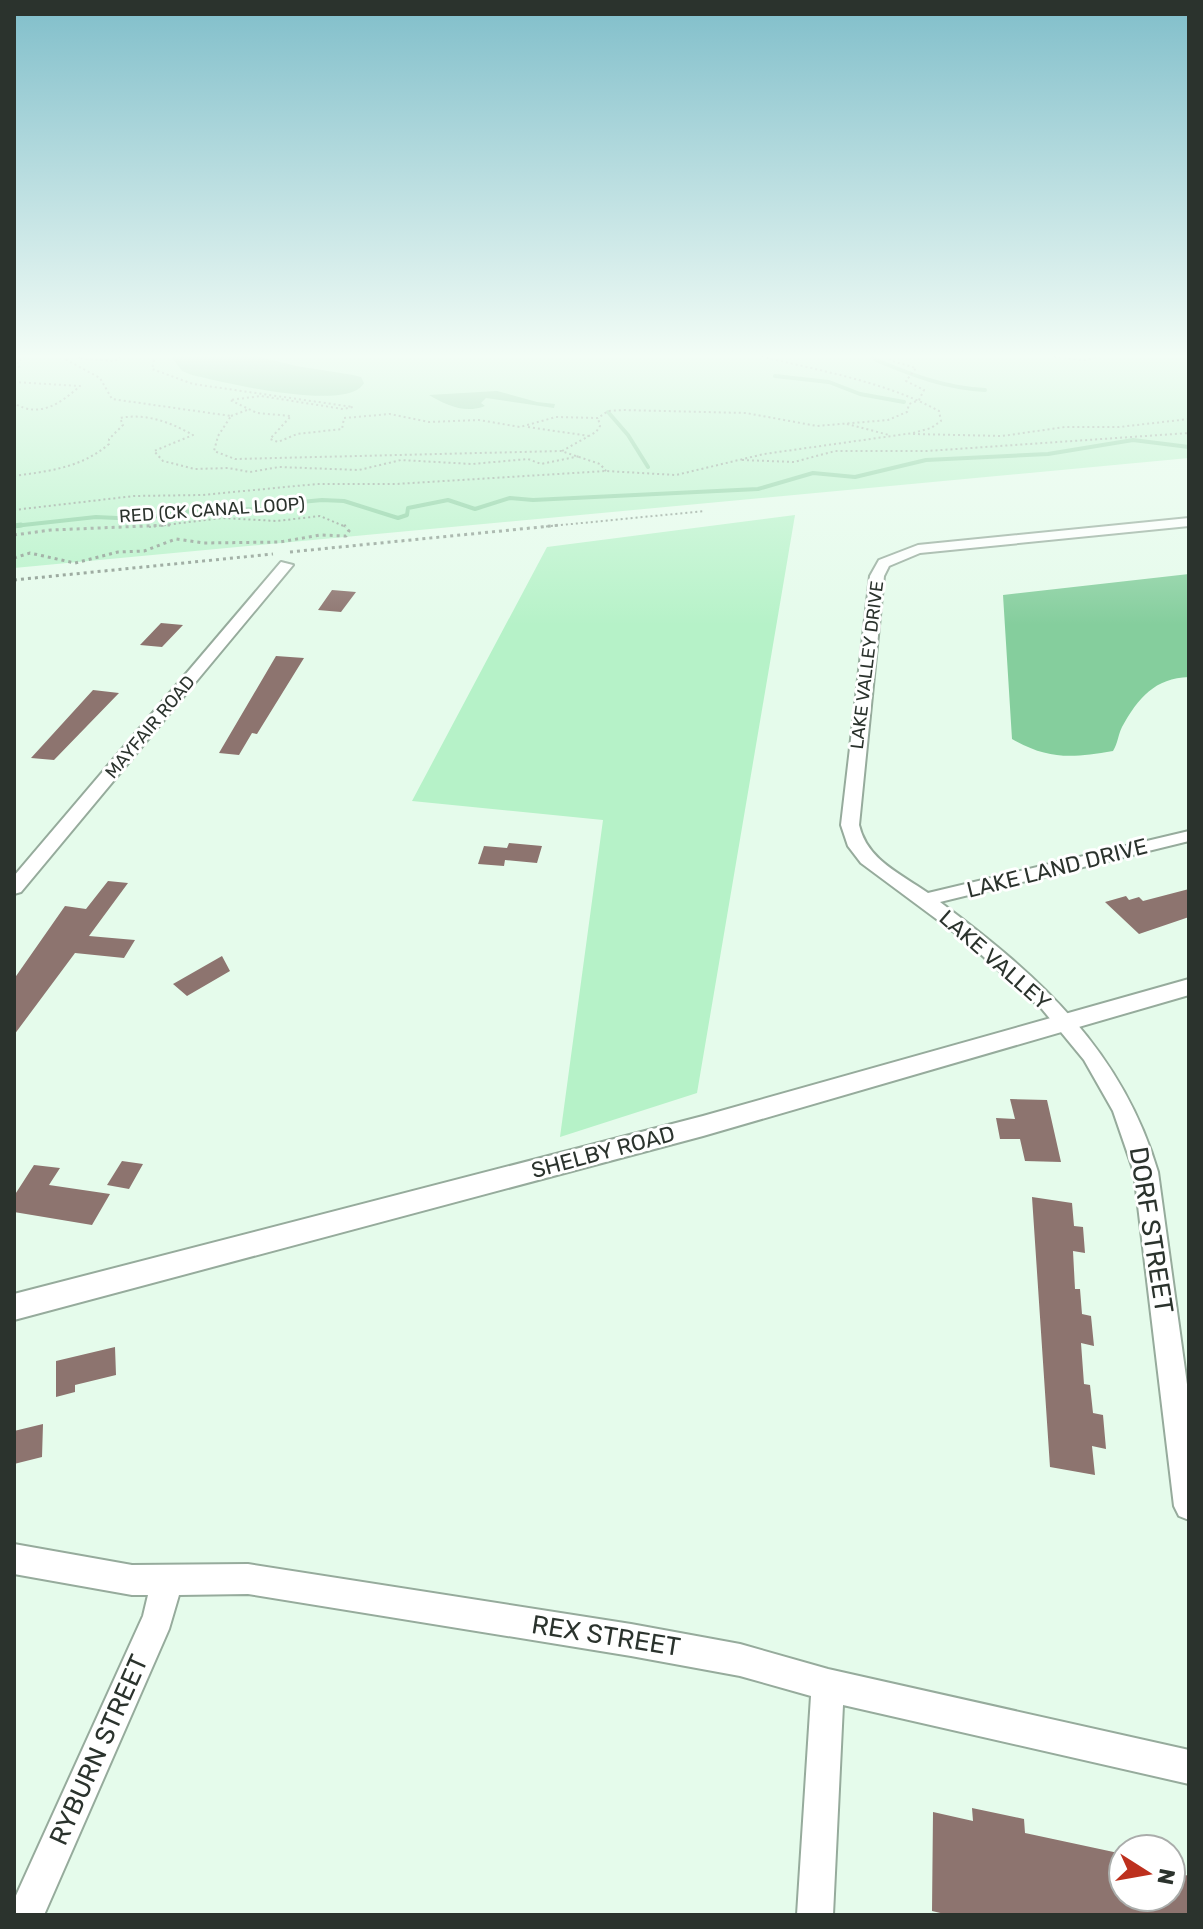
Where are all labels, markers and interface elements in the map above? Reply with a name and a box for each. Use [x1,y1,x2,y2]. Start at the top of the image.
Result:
street label: RED (CK CANAL LOOP) [118,493,306,527]
street label: LAKE VALLEY DRIVE [846,580,888,750]
street label: MAYFAIR ROAD [100,671,200,783]
street label: LAKE LAND DRIVE [964,832,1150,904]
street label: LAKE VALLEY [934,904,1056,1016]
street label: SHELBY ROAD [528,1120,678,1184]
street label: DORF STREET [1123,1144,1179,1316]
street label: REX STREET [529,1609,683,1663]
street label: RYBURN STREET [43,1650,155,1850]
north arrow [1107,1833,1187,1913]
text: N [1151,1866,1181,1887]

